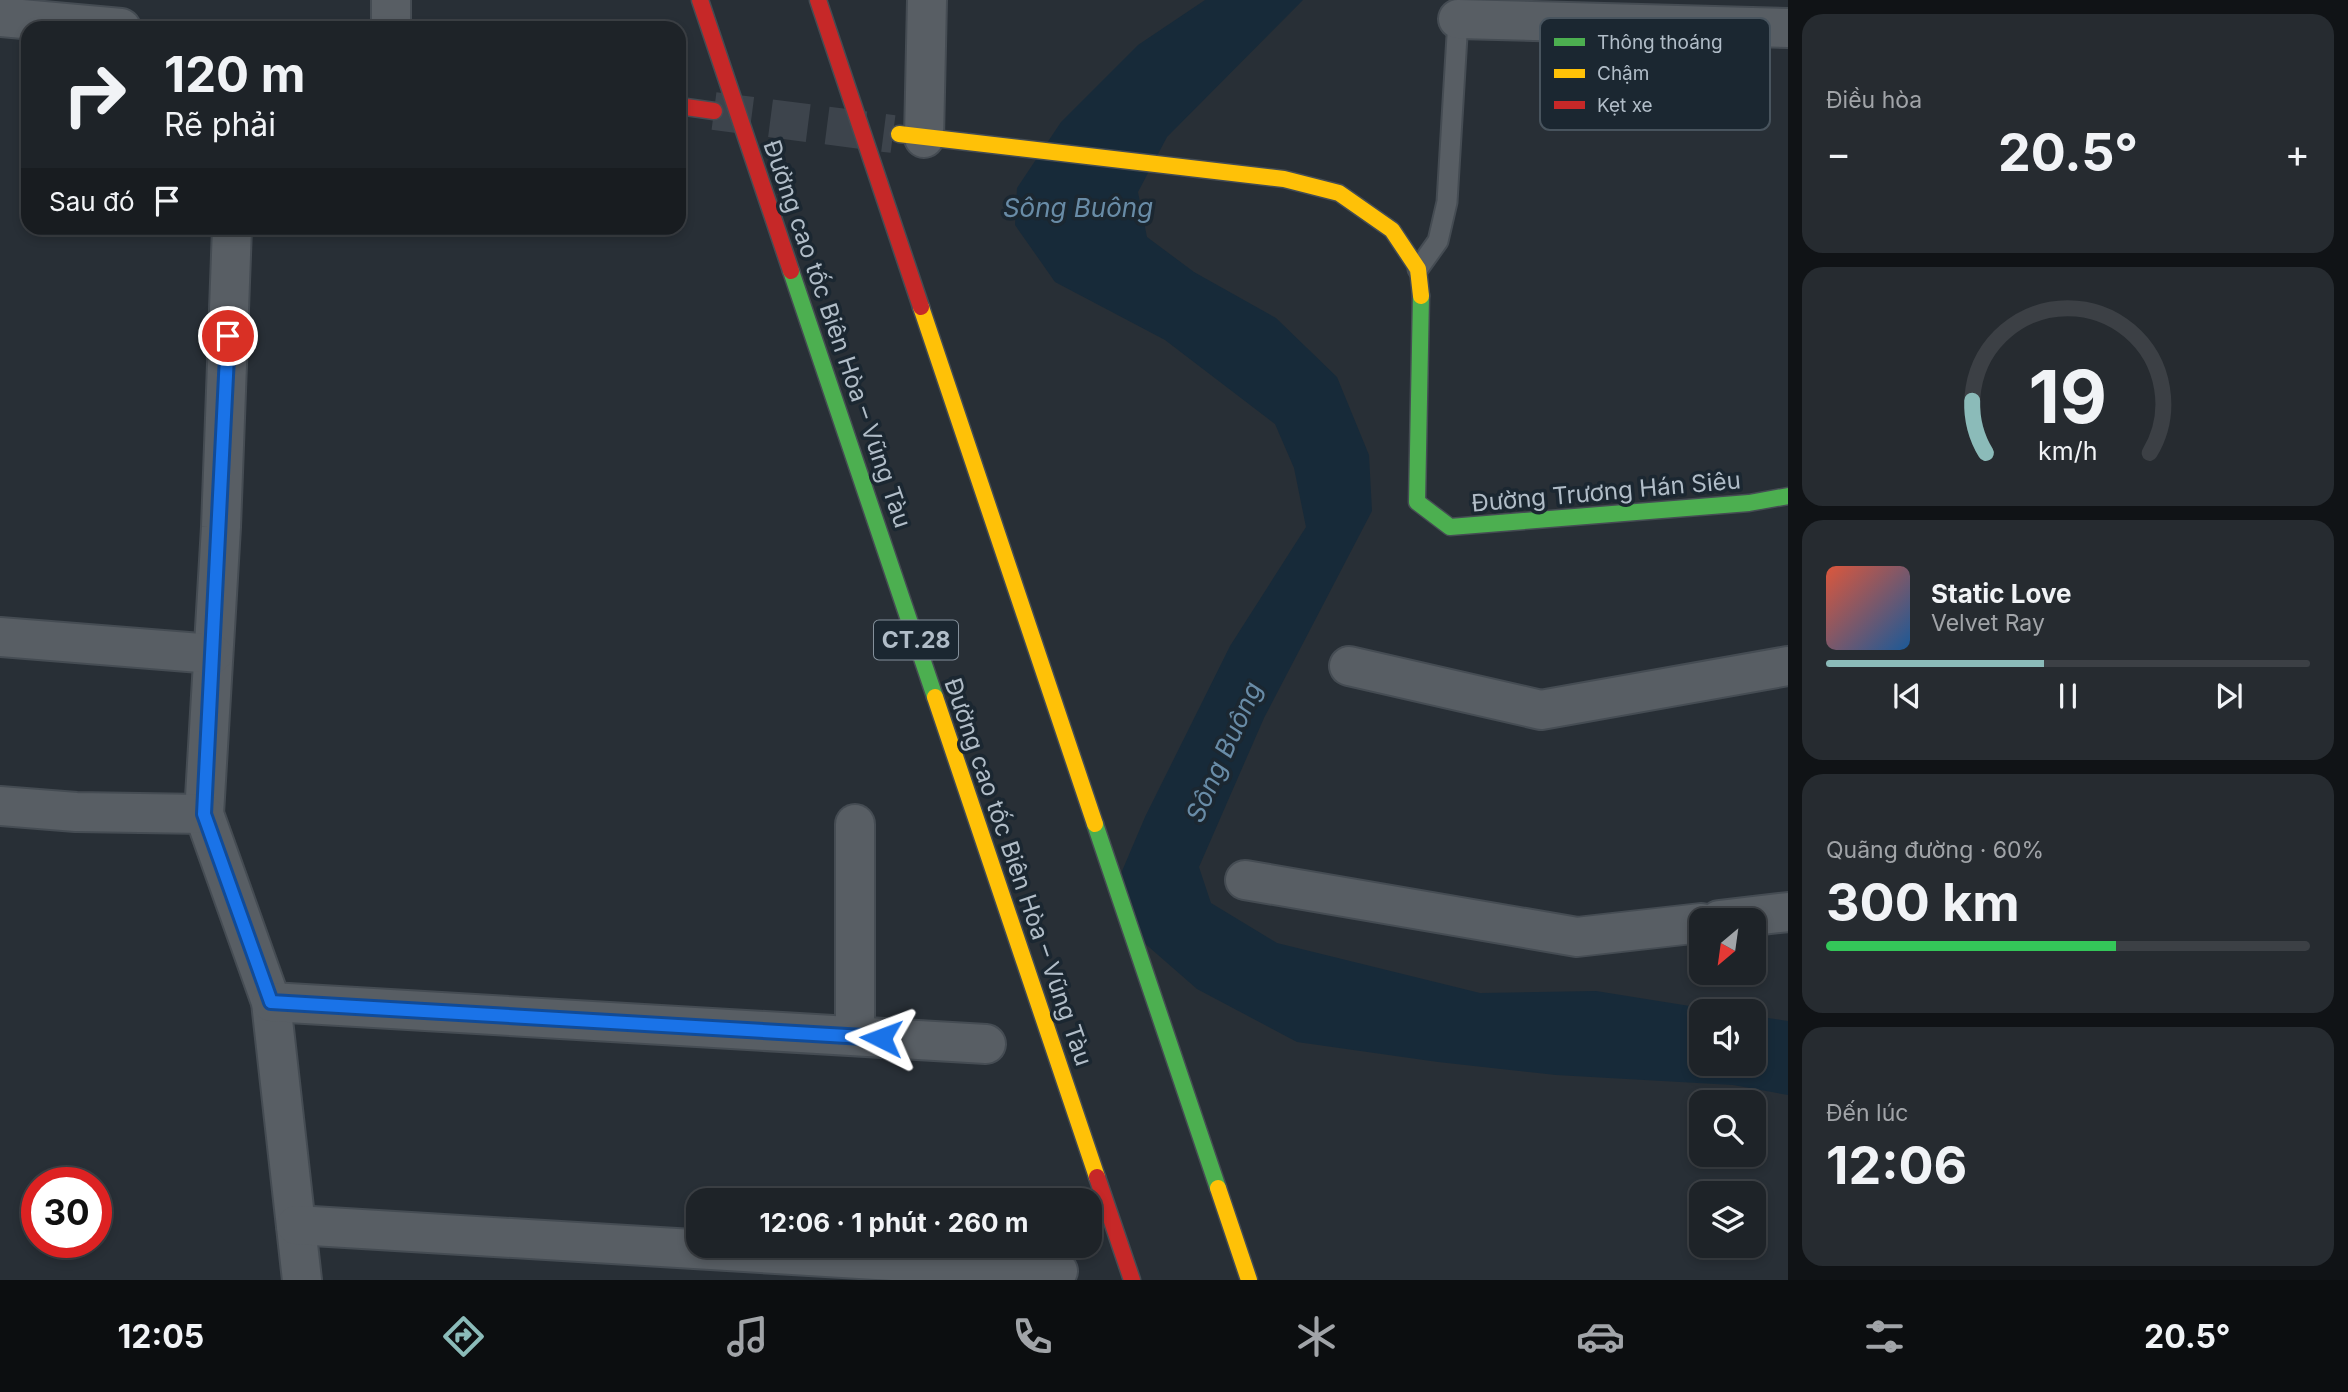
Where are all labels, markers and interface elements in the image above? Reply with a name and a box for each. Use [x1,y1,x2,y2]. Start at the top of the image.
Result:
legend [1540,18,1770,130]
text: Thông thoáng [1597,31,1723,54]
text: 120 m [164,45,305,104]
icon: right [49,49,140,140]
text: Chậm [1597,62,1649,85]
text: Điều hòa [1826,86,1922,114]
text: Kẹt xe [1597,94,1653,117]
text: Rẽ phải [164,105,276,144]
text: 20.5° [1998,121,2138,184]
text: − [1826,130,1851,176]
text: + [2285,130,2310,176]
street label: Đường cao tốc Biên Hòa – Vũng Tàu [757,136,918,531]
icon: arrive [148,182,186,220]
text: Sau đó [49,186,134,217]
water label: Sông Buông [1003,192,1153,223]
pin [198,306,258,366]
icon: arrive [209,317,247,355]
text: 19 [2029,352,2107,441]
text: km/h [2038,436,2098,466]
street label: Đường Trương Hán Siêu [1470,465,1742,518]
text: Static Love [1931,578,2072,609]
text: Velvet Ray [1931,609,2045,637]
road number: CT.28 [874,620,958,660]
street label: Đường cao tốc Biên Hòa – Vũng Tàu [938,674,1099,1069]
water label: Sông Buông [1179,677,1268,827]
icon: previous [1888,677,1926,715]
icon: pause [2049,677,2087,715]
icon: next [2210,677,2248,715]
text: Quãng đường · 60% [1826,836,2044,864]
text: 300 km [1826,871,2020,934]
north arrow [1689,908,1766,985]
map controls [1689,908,1766,1258]
button: sound [1689,999,1766,1076]
position arrow [844,1001,918,1075]
button: search [1689,1090,1766,1167]
text: Đến lúc [1826,1099,1908,1127]
text: 12:06 [1826,1134,1967,1197]
speed limit sign: 30 [21,1167,112,1258]
button: layers [1689,1181,1766,1258]
text: 12:06 · 1 phút · 260 m [759,1207,1029,1238]
icon: directions [439,1312,488,1361]
icon: music [723,1312,772,1361]
icon: phone [1008,1312,1057,1361]
icon: climate [1292,1312,1341,1361]
icon: car [1576,1312,1625,1361]
icon: filters [1860,1312,1909,1361]
text: 12:05 [118,1317,204,1356]
text: 20.5° [2144,1317,2230,1356]

